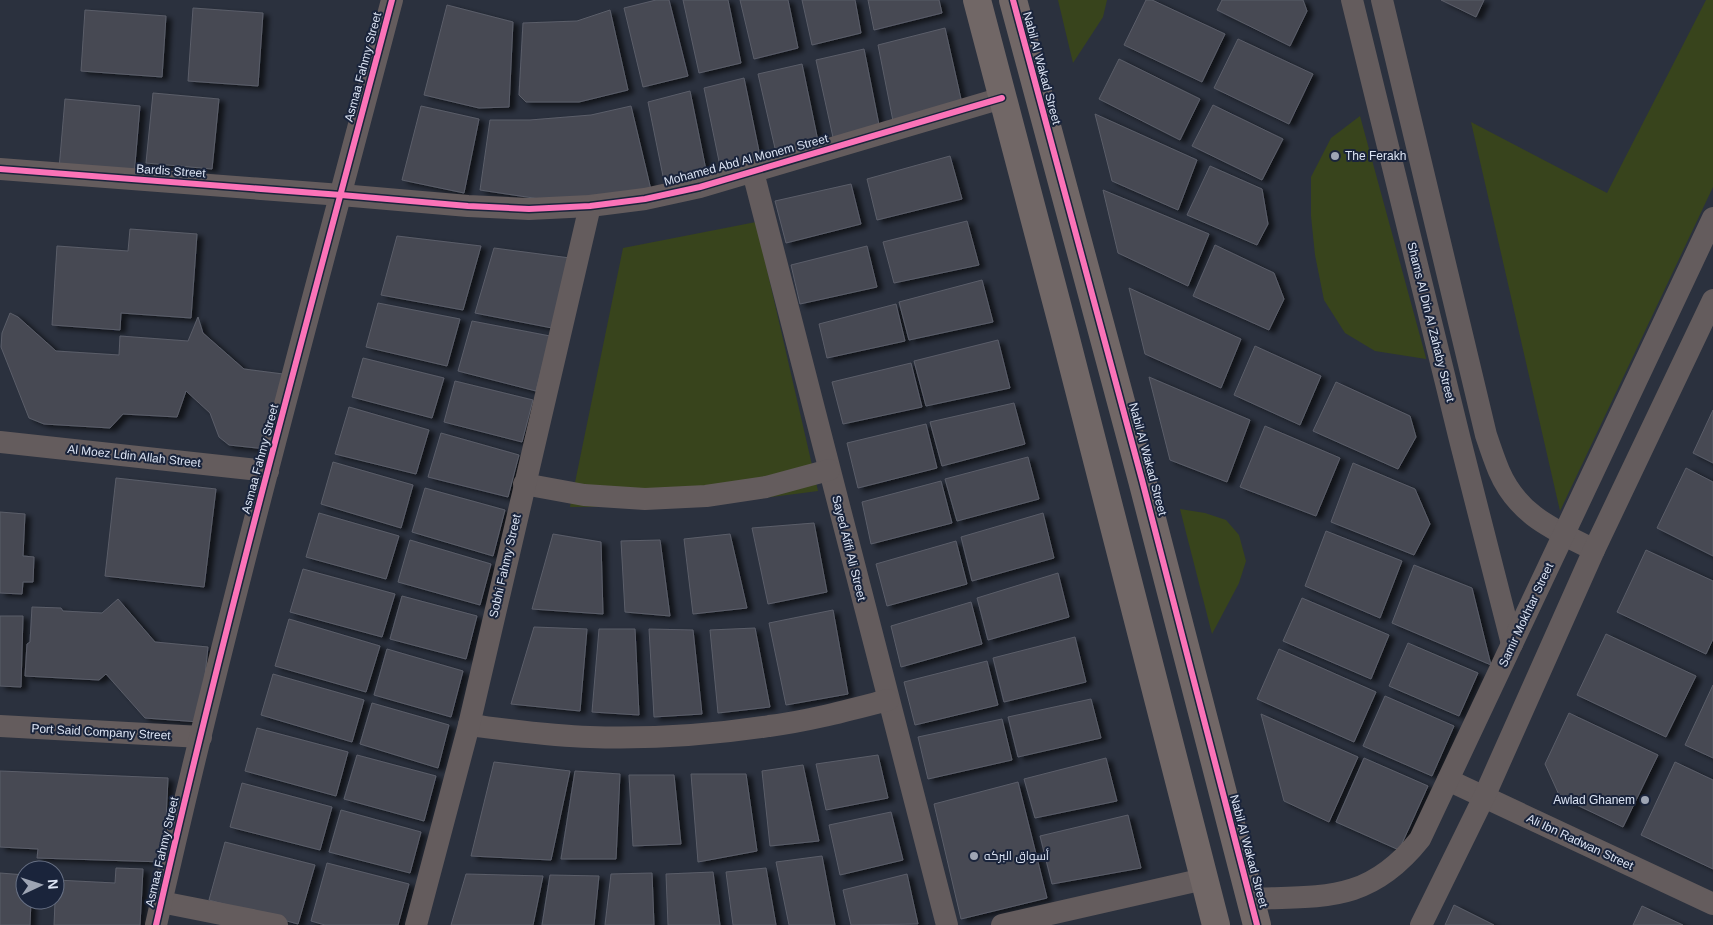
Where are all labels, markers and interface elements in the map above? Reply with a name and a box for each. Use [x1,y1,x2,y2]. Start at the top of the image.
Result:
street label: Asmaa Fahmy Street [342,10,385,123]
street label: Nabil Al Wakad Street [1020,10,1064,127]
street label: Mohamed Abd Al Monem Street [662,131,830,189]
place label: The Ferakh [1345,149,1406,163]
marker: The Ferakh [1329,150,1341,162]
street label: Bardis Street [136,162,207,180]
street label: Shams Al Din Al Zahaby Street [1404,241,1458,404]
street label: Nabil Al Wakad Street [1126,401,1170,518]
street label: Asmaa Fahmy Street [239,402,282,515]
street label: Al Moez Ldin Allah Street [67,442,202,470]
street label: Sayed Afifi Ali Street [829,494,869,603]
street label: Sobhi Fahmy Street [486,512,524,619]
street label: Samir Mokhtar Street [1496,560,1557,669]
street label: Port Said Company Street [31,721,172,743]
street label: Nabil Al Wakad Street [1227,793,1271,910]
place label: Awlad Ghanem [1553,793,1635,807]
marker: Awlad Ghanem [1639,794,1651,806]
street label: Asmaa Fahmy Street [143,795,182,908]
street label: Ali Ibn Radwan Street [1524,811,1636,873]
place label: أسواق البركه [984,848,1049,863]
marker: أسواق البركه [968,850,980,862]
north arrow [15,860,65,910]
text: N [45,878,61,890]

